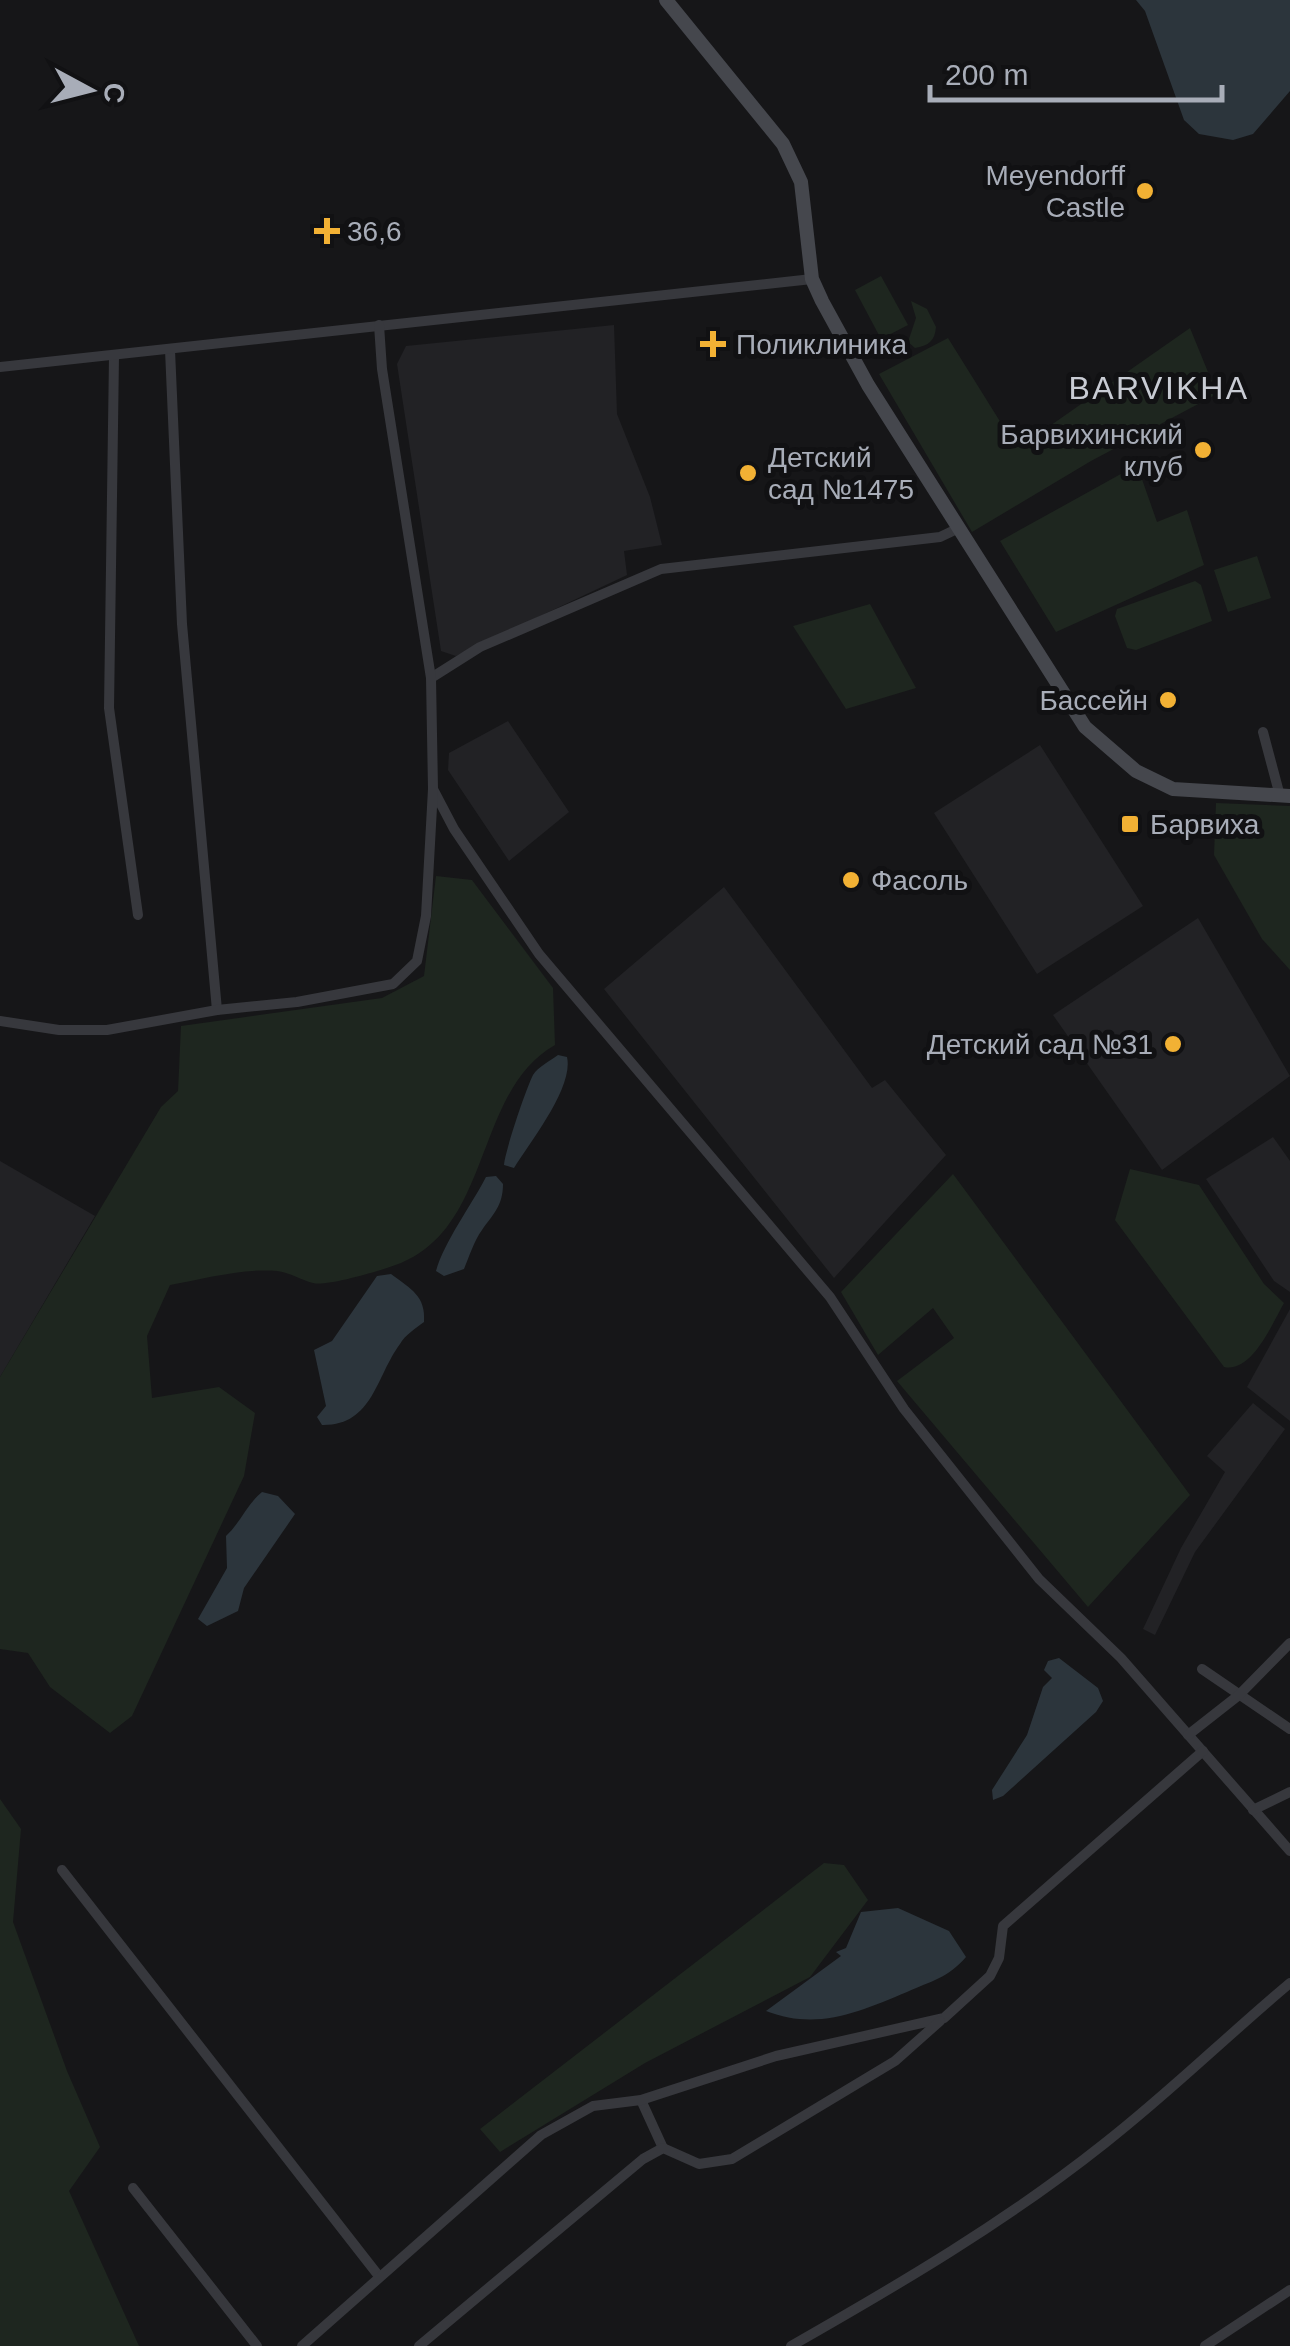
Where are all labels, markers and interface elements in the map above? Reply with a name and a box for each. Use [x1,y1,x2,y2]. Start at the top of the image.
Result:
north arrow [40,40,140,140]
scale bar [930,40,1222,102]
text: 200 m [945,58,1028,91]
text: С [98,81,131,105]
place label: Meyendorff Castle [985,160,1125,223]
marker: Meyendorff Castle [1134,180,1156,202]
place label: 36,6 [347,216,402,247]
marker: 36,6 [316,220,338,242]
place label: Поликлиника [736,329,908,360]
marker: Поликлиника [700,331,726,357]
district label: BARVIKHA [1068,370,1250,406]
place label: Барвихинский клуб [1000,419,1183,482]
marker: Барвихинский клуб [1192,439,1214,461]
place label: Детский сад №1475 [768,442,914,505]
marker: Детский сад №1475 [737,462,759,484]
place label: Бассейн [1039,685,1148,716]
marker: Бассейн [1157,689,1179,711]
place label: Барвиха [1150,809,1260,840]
marker: Барвиха [1119,813,1141,835]
place label: Фасоль [871,865,968,896]
marker: Фасоль [840,869,862,891]
place label: Детский сад №31 [927,1029,1153,1060]
marker: Детский сад №31 [1162,1033,1184,1055]

